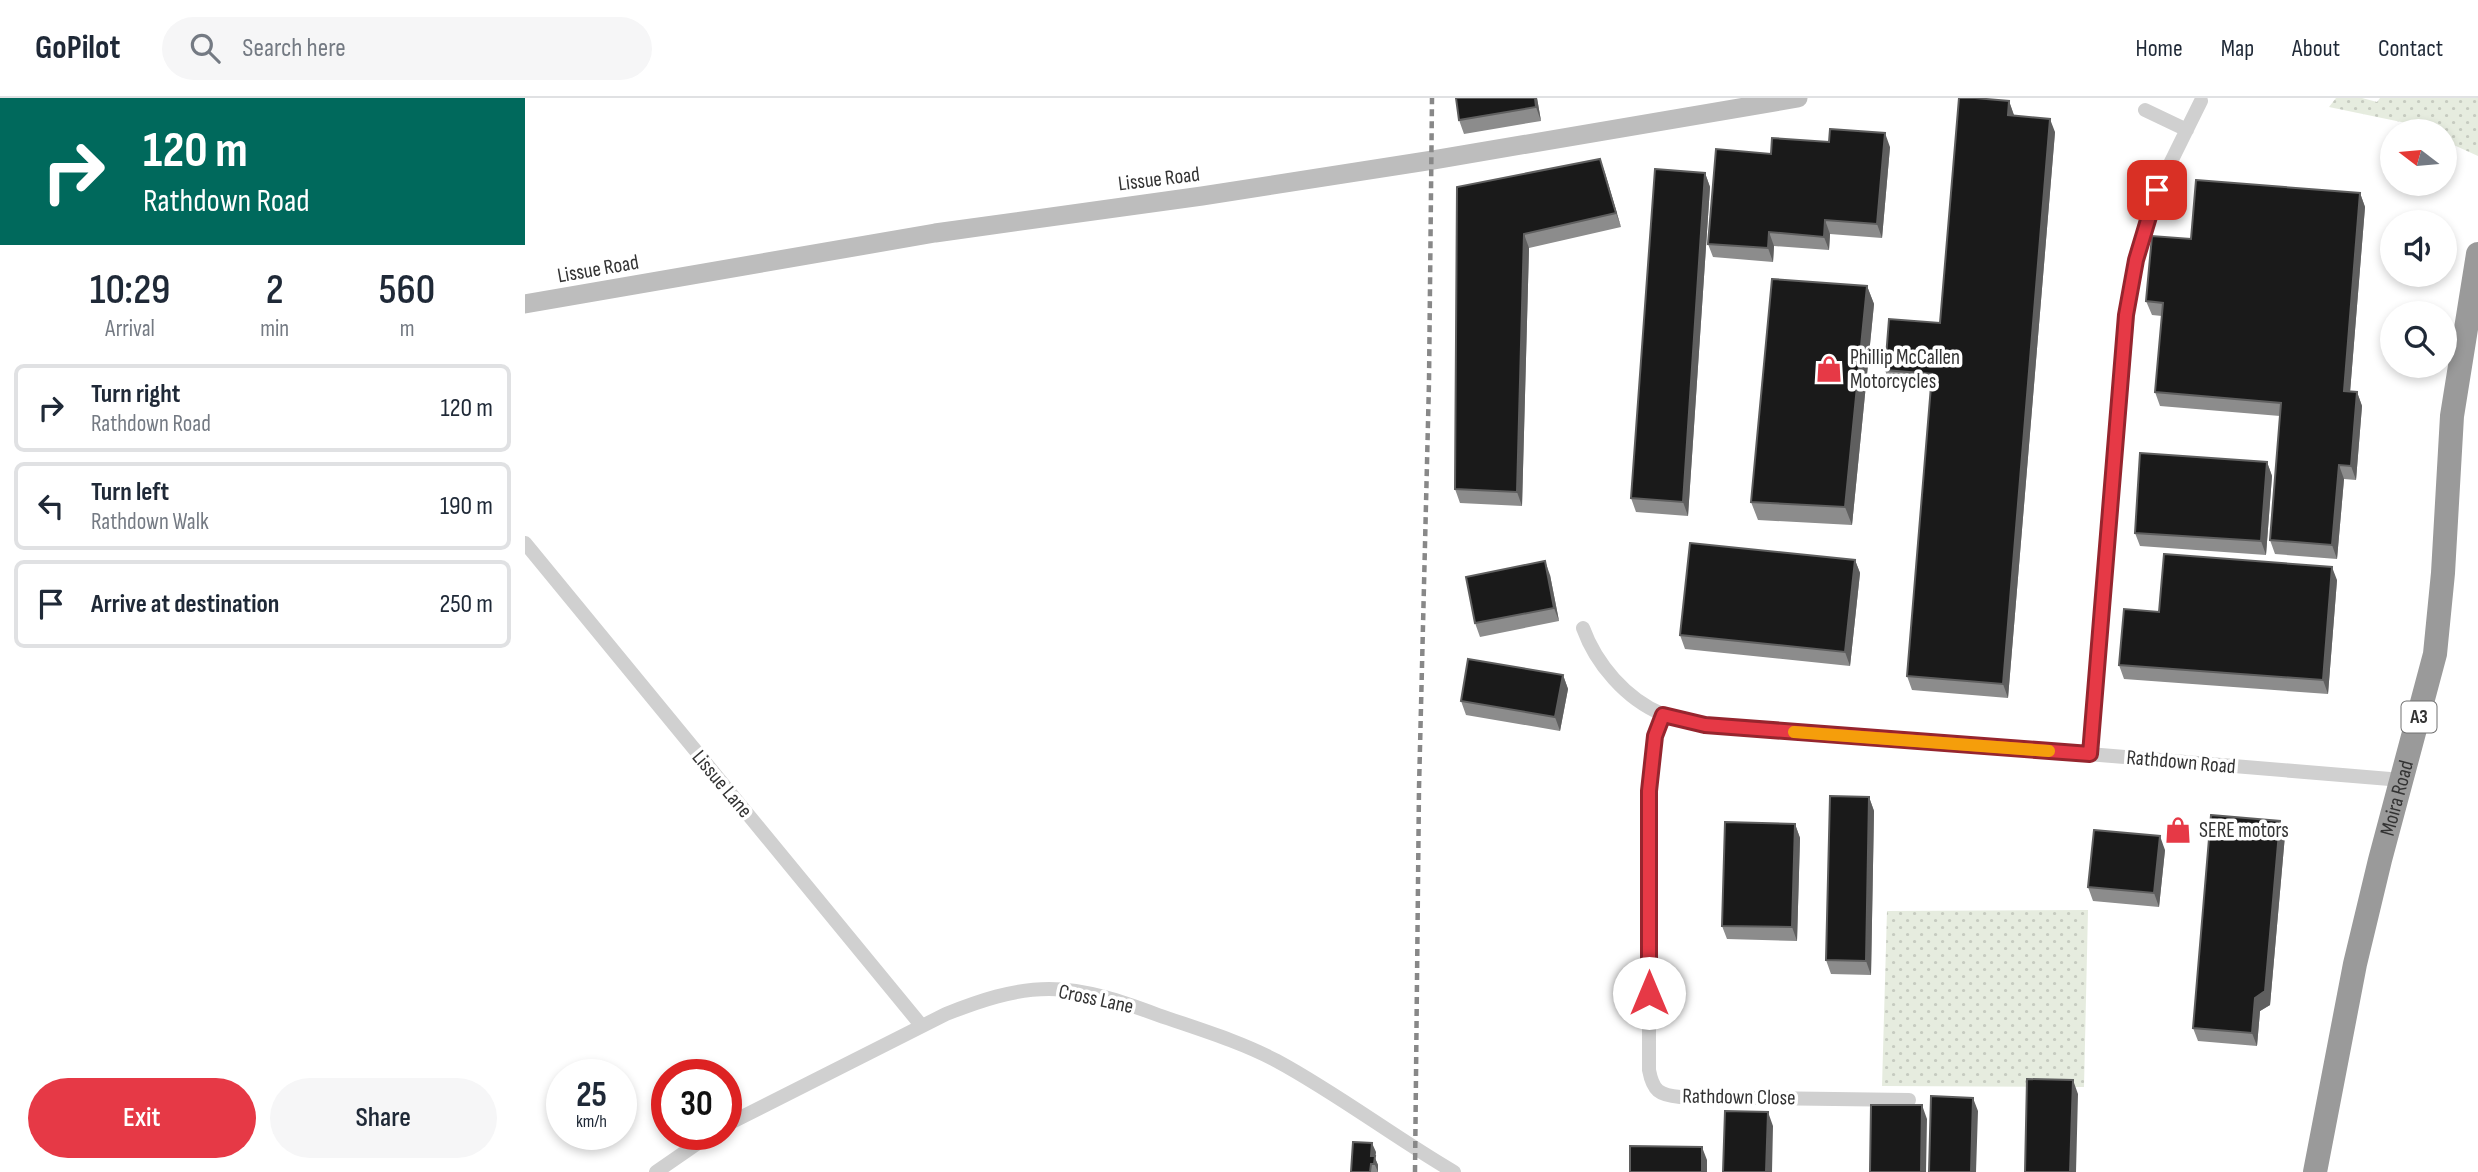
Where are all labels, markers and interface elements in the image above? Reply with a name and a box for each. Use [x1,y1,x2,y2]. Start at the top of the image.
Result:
search box [162,17,652,80]
text: GoPilot [35,28,120,68]
icon: search [186,29,224,67]
text: Search here [242,33,346,64]
text: Home [2135,34,2183,63]
text: Map [2221,34,2254,63]
text: About [2292,34,2340,63]
text: Contact [2378,34,2443,63]
north arrow [2380,119,2457,196]
map controls [2380,119,2457,378]
text: 120 m [143,122,248,181]
icon: right [28,126,119,217]
pin [2127,160,2187,220]
street label: Lissue Road [1117,162,1201,196]
icon: arrive [2138,171,2176,209]
text: Rathdown Road [143,182,310,221]
button: sound [2380,210,2457,287]
street label: Lissue Road [555,250,641,288]
text: 10:29 [90,265,170,316]
text: 2 [266,265,284,316]
text: 560 [379,265,435,316]
button: search [2380,301,2457,378]
text: Arrival [105,315,155,343]
text: min [260,315,289,343]
text: m [400,315,414,343]
place label: Phillip McCallen Motorcycles [1850,345,1960,394]
shop icon: Phillip McCallen Motorcycles [1814,354,1844,384]
text: Turn right [91,379,180,410]
icon: right [32,389,70,427]
text: 120 m [440,393,493,424]
text: Rathdown Road [91,410,211,438]
text: Turn left [91,477,169,508]
icon: left [32,487,70,525]
text: 190 m [440,491,493,522]
text: Rathdown Walk [91,508,209,536]
icon: arrive [32,585,70,623]
text: Arrive at destination [91,589,279,620]
text: 250 m [439,589,493,620]
road number: A3 [2401,702,2437,732]
street label: Lissue Lane [687,745,757,823]
street label: Rathdown Road [2125,745,2237,779]
street label: Moira Road [2375,757,2419,838]
shop icon: SERE motors [2163,815,2193,845]
place label: SERE motors [2199,818,2289,843]
position arrow [1612,956,1686,1030]
street label: Cross Lane [1056,979,1136,1019]
speed limit sign: 30 [651,1059,742,1150]
text: 25 [576,1074,607,1117]
button: Exit [28,1078,256,1158]
button: Share [270,1078,497,1158]
street label: Rathdown Close [1682,1084,1796,1110]
text: km/h [576,1111,607,1132]

